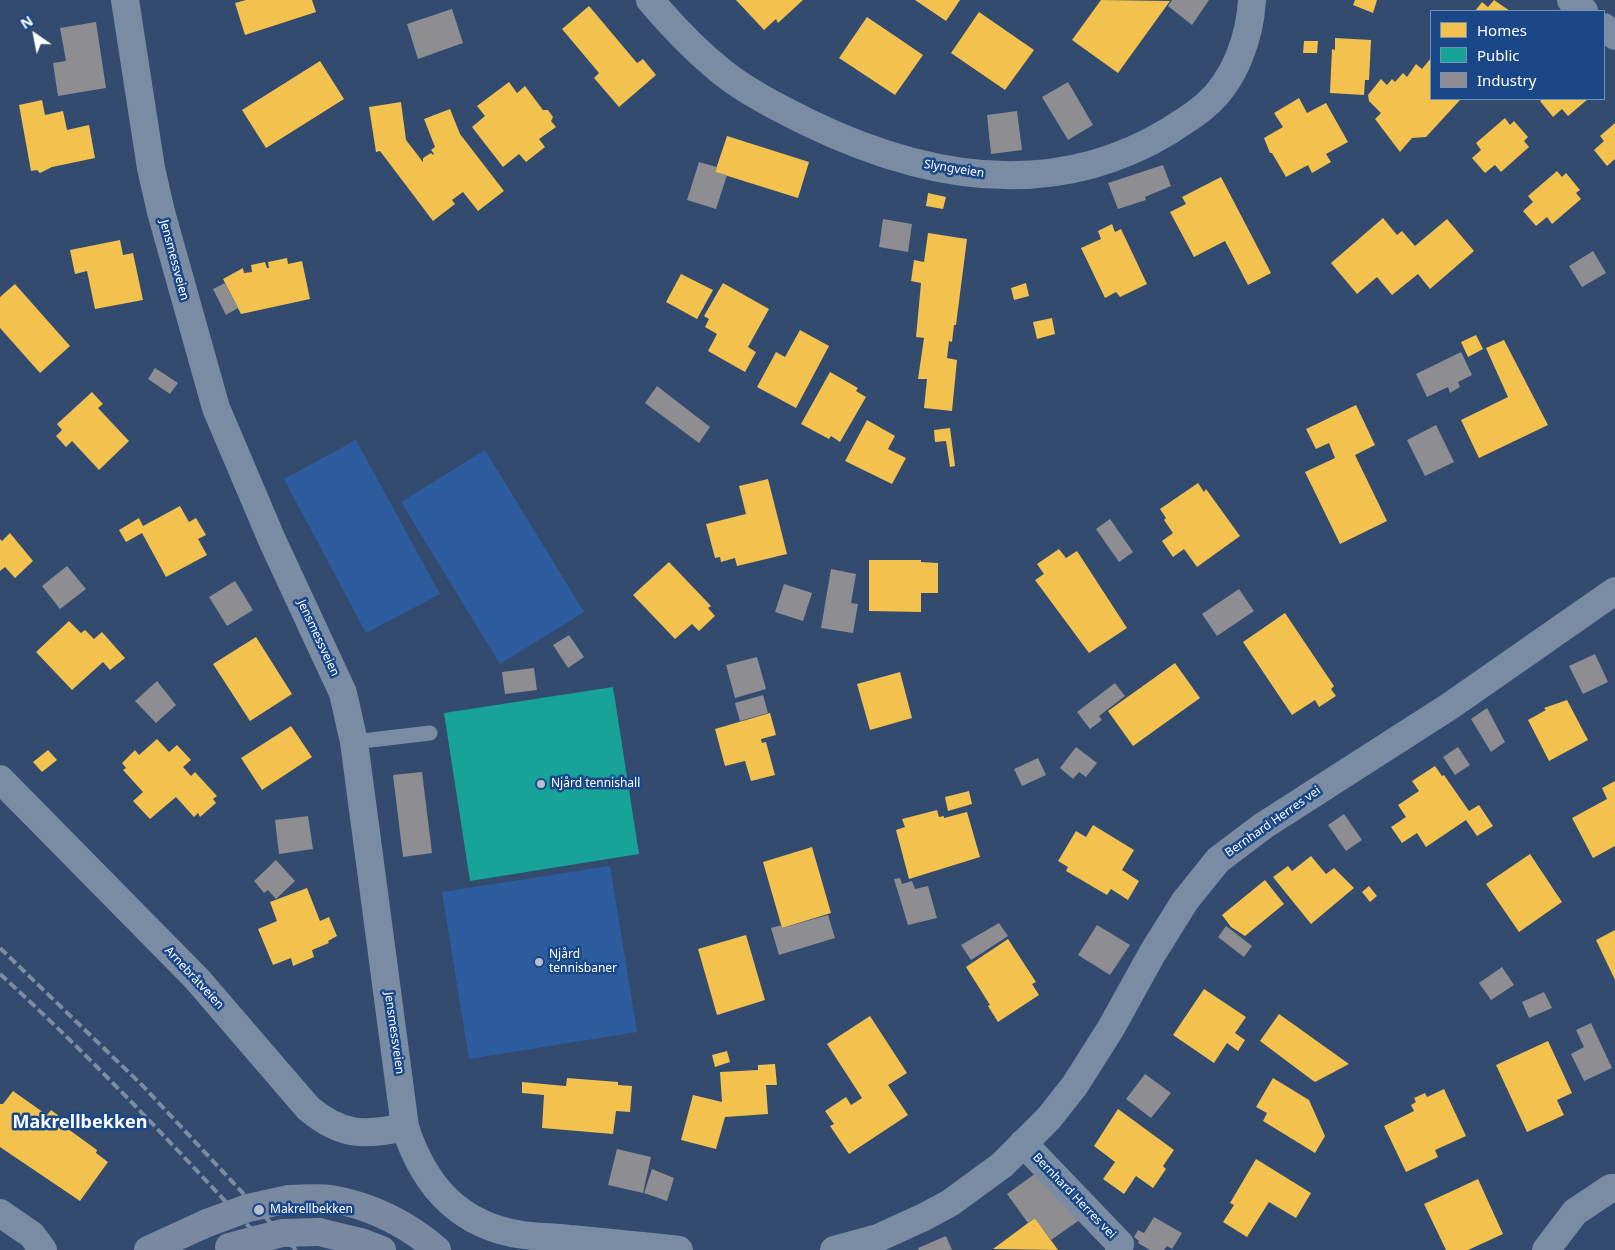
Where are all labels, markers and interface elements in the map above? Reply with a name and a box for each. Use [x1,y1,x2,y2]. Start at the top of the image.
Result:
north arrow [10,10,60,60]
legend [1430,10,1605,100]
text: N [17,11,37,33]
text: Homes [1477,20,1527,40]
text: Public [1477,45,1520,65]
text: Industry [1477,70,1536,90]
street label: Slyngveien [923,157,985,181]
street label: Jensmessveien [156,218,192,302]
street label: Jensmessveien [294,597,342,679]
place label: Njård tennishall [551,777,640,791]
marker: Njård tennishall [535,778,547,790]
street label: Bernhard Herres vei [1222,784,1324,860]
street label: Arnebråtveien [161,944,227,1012]
place label: Njård tennisbaner [549,948,617,976]
marker: Njård tennisbaner [533,956,545,968]
street label: Jensmessveien [381,991,407,1075]
district label: Makrellbekken [13,1112,147,1134]
street label: Bernhard Herres vei [1029,1150,1119,1242]
marker: Makrellbekken [252,1203,266,1217]
place label: Makrellbekken [270,1203,353,1217]

